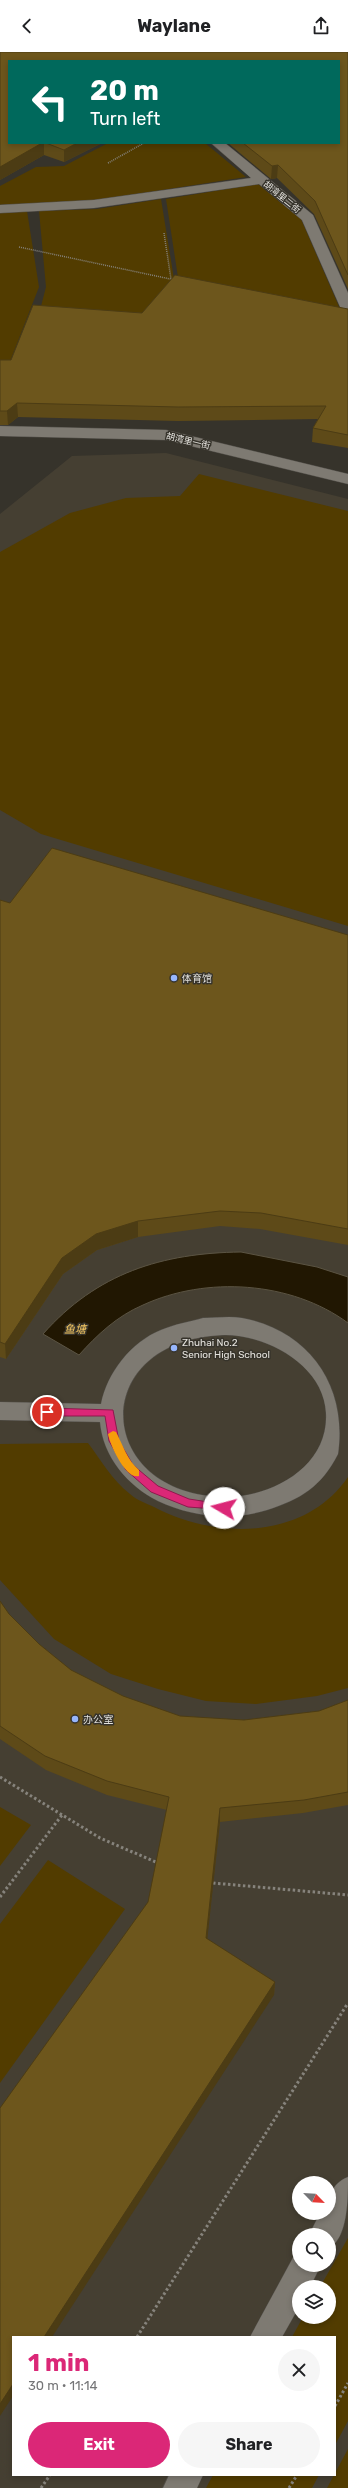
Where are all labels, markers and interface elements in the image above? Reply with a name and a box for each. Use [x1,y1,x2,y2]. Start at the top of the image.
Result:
icon: back [16,15,38,37]
text: Waylane [137,15,211,37]
icon: share [310,15,332,37]
text: 20 m [90,74,159,107]
icon: left [24,76,76,128]
text: Turn left [90,108,160,130]
street label: 胡湾里二街 [261,179,303,215]
street label: 胡湾里一街 [165,431,211,451]
marker: 体育馆 [169,973,179,983]
place label: 体育馆 [182,973,212,985]
water label: 鱼塘 [64,1323,88,1336]
place label: Zhuhai No.2 Senior High School [182,1337,270,1361]
marker: Zhuhai No.2 Senior High School [169,1343,179,1353]
pin [30,1395,64,1429]
icon: arrive [36,1401,58,1423]
position arrow [203,1487,245,1529]
marker: 办公室 [70,1714,80,1724]
place label: 办公室 [83,1714,113,1726]
north arrow [292,2176,336,2220]
map controls [292,2176,336,2324]
button: search [292,2228,336,2272]
button: layers [292,2280,336,2324]
text: 1 min [28,2349,89,2377]
button: close [278,2349,320,2391]
text: 30 m · 11:14 [28,2378,98,2393]
button: Exit [28,2422,170,2468]
button: Share [178,2422,320,2468]

